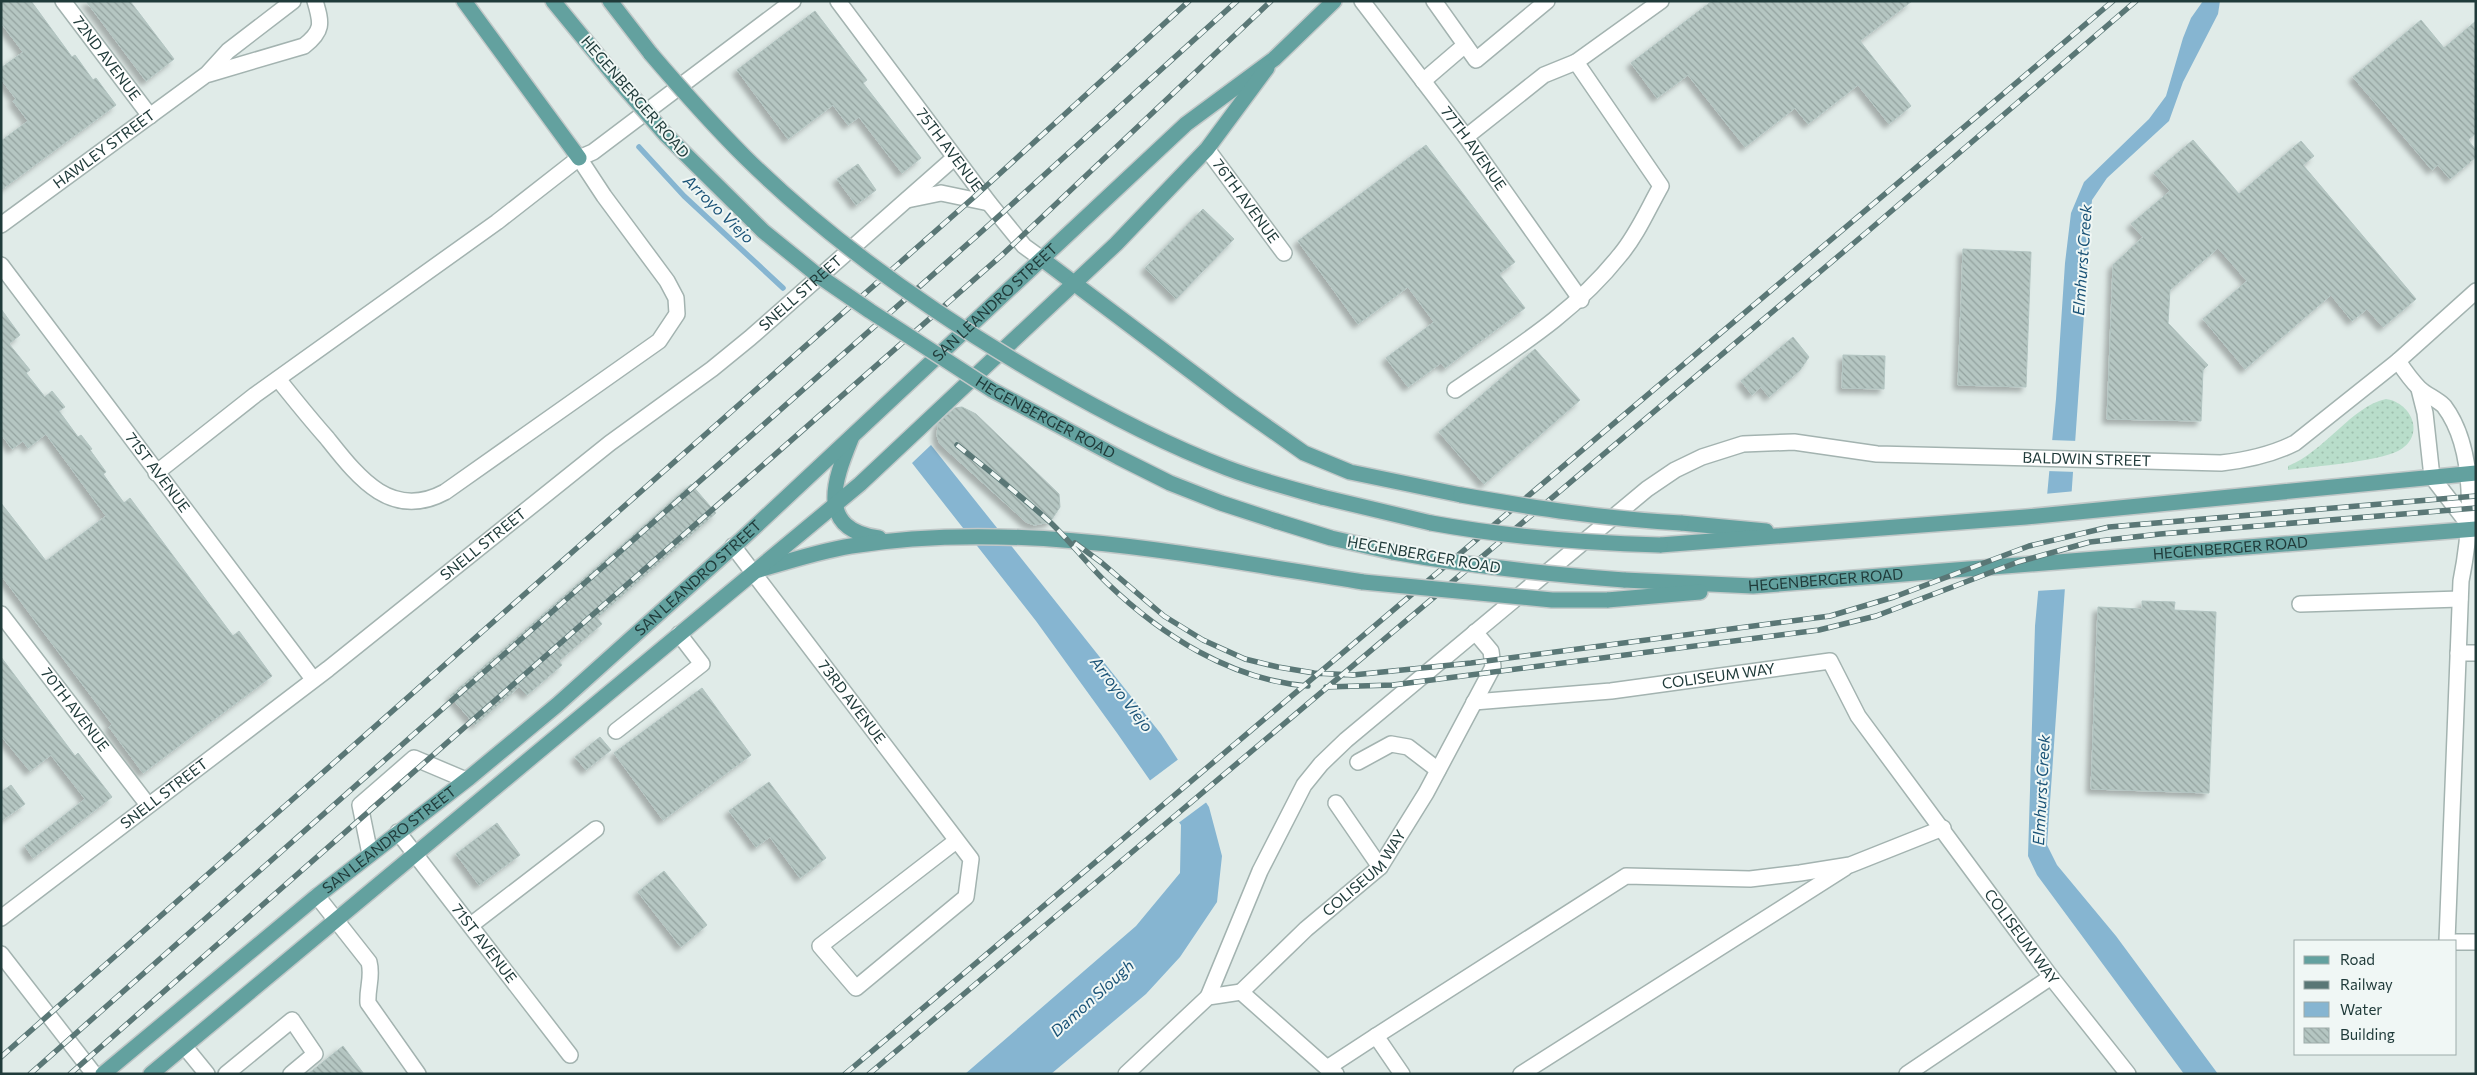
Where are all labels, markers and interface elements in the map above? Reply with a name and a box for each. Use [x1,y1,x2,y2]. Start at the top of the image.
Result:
street label: 72ND AVENUE [70,12,145,104]
street label: HEGENBERGER ROAD [578,32,694,161]
street label: 77TH AVENUE [1438,102,1511,194]
street label: 75TH AVENUE [913,104,987,195]
street label: HAWLEY STREET [49,105,158,192]
street label: 76TH AVENUE [1210,155,1283,246]
water label: Arroyo Viejo [679,170,758,247]
water label: Elmhurst Creek [2068,204,2095,316]
street label: SAN LEANDRO STREET [928,239,1061,364]
street label: SNELL STREET [755,251,846,334]
street label: HEGENBERGER ROAD [973,372,1118,462]
street label: 71ST AVENUE [122,429,194,516]
street label: BALDWIN STREET [2022,448,2152,469]
street label: SNELL STREET [436,504,529,584]
street label: SAN LEANDRO STREET [630,515,765,639]
street label: HEGENBERGER ROAD [1346,532,1502,576]
street label: HEGENBERGER ROAD [2152,532,2309,562]
street label: HEGENBERGER ROAD [1747,564,1904,594]
water label: Arroyo Viejo [1086,651,1158,735]
street label: 73RD AVENUE [815,656,890,747]
street label: COLISEUM WAY [1661,659,1776,692]
street label: 70TH AVENUE [38,664,113,755]
water label: Elmhurst Creek [2028,734,2053,846]
street label: SNELL STREET [116,754,211,832]
street label: SAN LEANDRO STREET [318,781,459,896]
street label: COLISEUM WAY [1318,826,1409,919]
street label: COLISEUM WAY [1981,885,2063,988]
street label: 71ST AVENUE [449,900,521,986]
legend [2294,940,2457,1055]
text: Road [2340,950,2375,968]
water label: Damon Slough [1046,955,1137,1040]
text: Railway [2340,975,2393,993]
text: Water [2340,1000,2382,1018]
text: Building [2340,1025,2395,1043]

